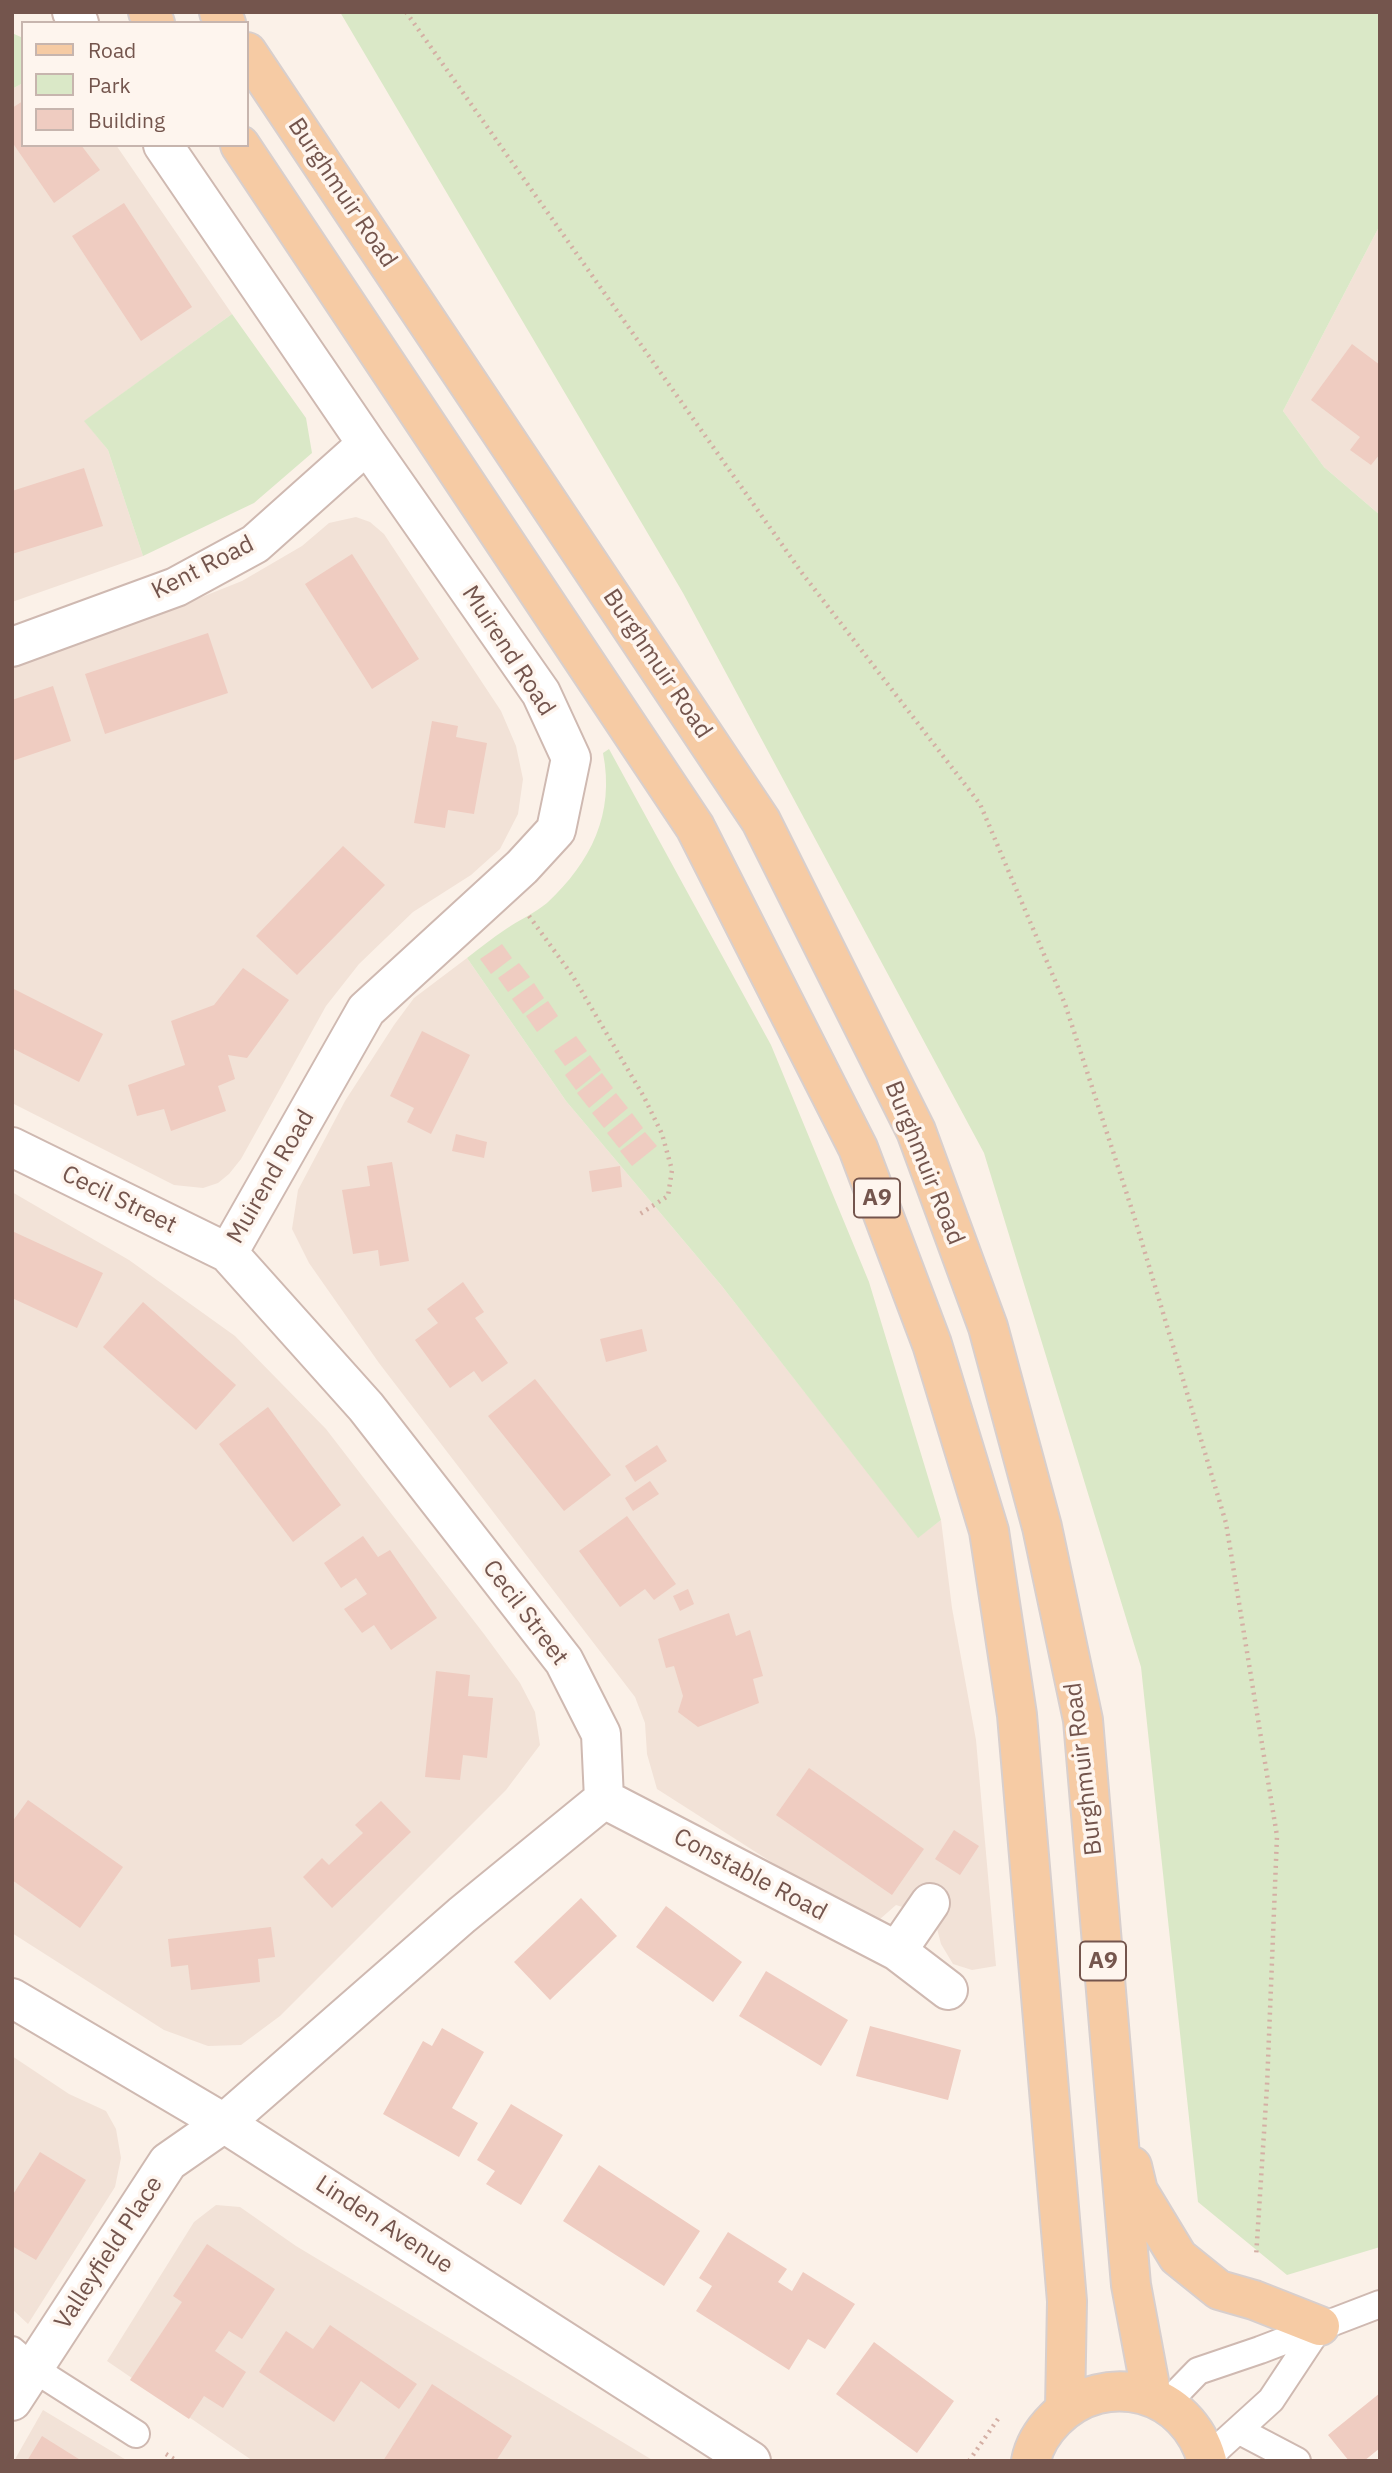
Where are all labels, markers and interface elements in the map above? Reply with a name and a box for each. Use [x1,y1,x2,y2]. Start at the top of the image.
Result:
legend [21,21,248,147]
text: Road [88,36,136,64]
text: Park [88,71,131,99]
text: Building [88,106,165,134]
street label: Burghmuir Road [281,113,403,273]
street label: Kent Road [147,530,259,606]
street label: Muirend Road [455,581,561,721]
street label: Burghmuir Road [596,584,718,744]
street label: Burghmuir Road [878,1077,970,1249]
street label: Muirend Road [221,1105,321,1249]
street label: Cecil Street [57,1160,181,1240]
road number: A9 [854,1178,900,1218]
street label: Cecil Street [476,1555,574,1671]
street label: Burghmuir Road [1059,1681,1109,1857]
street label: Constable Road [669,1823,831,1927]
road number: A9 [1080,1942,1126,1980]
street label: Linden Avenue [310,2170,458,2280]
street label: Valleyfield Place [49,2171,169,2335]

